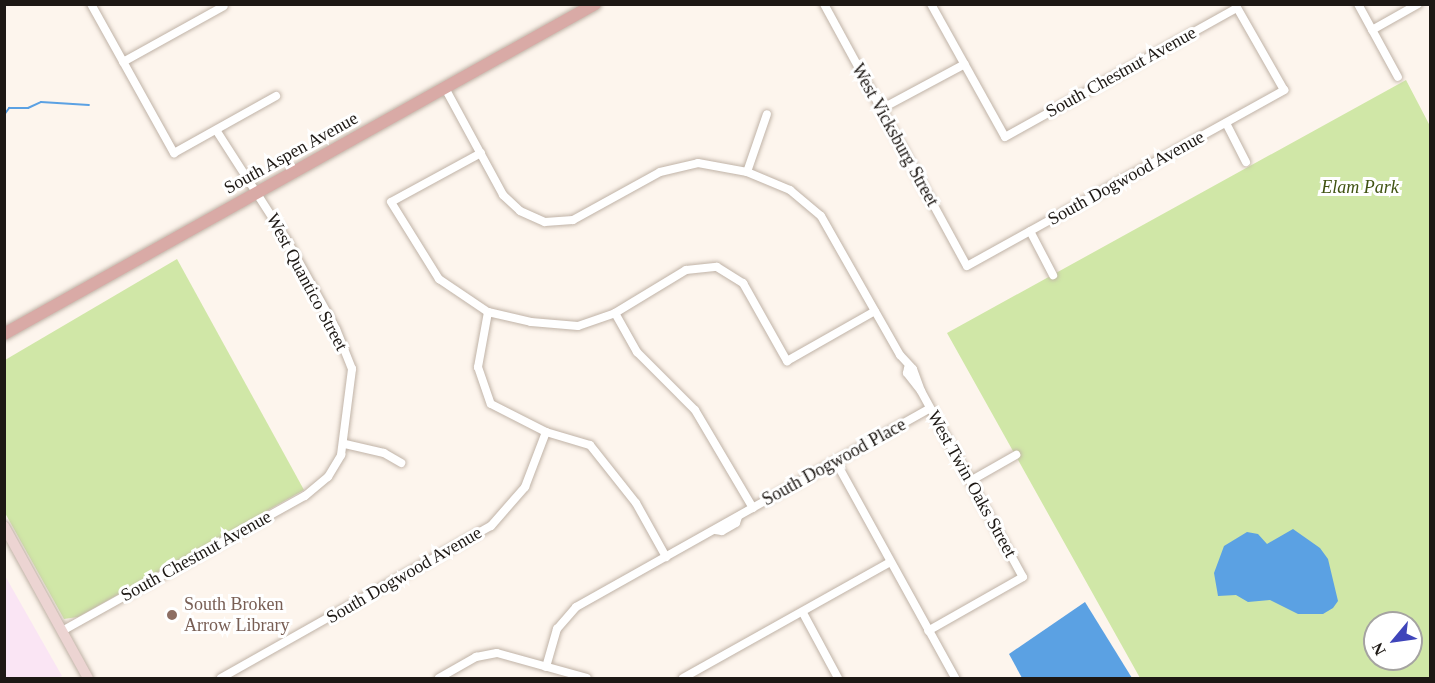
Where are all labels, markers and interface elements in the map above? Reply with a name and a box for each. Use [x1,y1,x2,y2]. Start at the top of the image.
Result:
street label: South Chestnut Avenue [1042,21,1200,123]
street label: West Vicksburg Street [847,60,943,210]
street label: South Aspen Avenue [219,107,363,199]
street label: South Dogwood Avenue [1044,126,1208,230]
park label: Elam Park [1321,176,1399,198]
street label: West Quantico Street [262,210,352,354]
street label: West Twin Oaks Street [923,407,1021,561]
street label: South Dogwood Place [758,414,910,510]
street label: South Chestnut Avenue [117,505,275,607]
street label: South Dogwood Avenue [322,521,486,629]
place label: South Broken Arrow Library [184,594,289,636]
marker: South Broken Arrow Library [165,608,179,622]
north arrow [1363,611,1423,671]
text: N [1368,640,1389,658]

